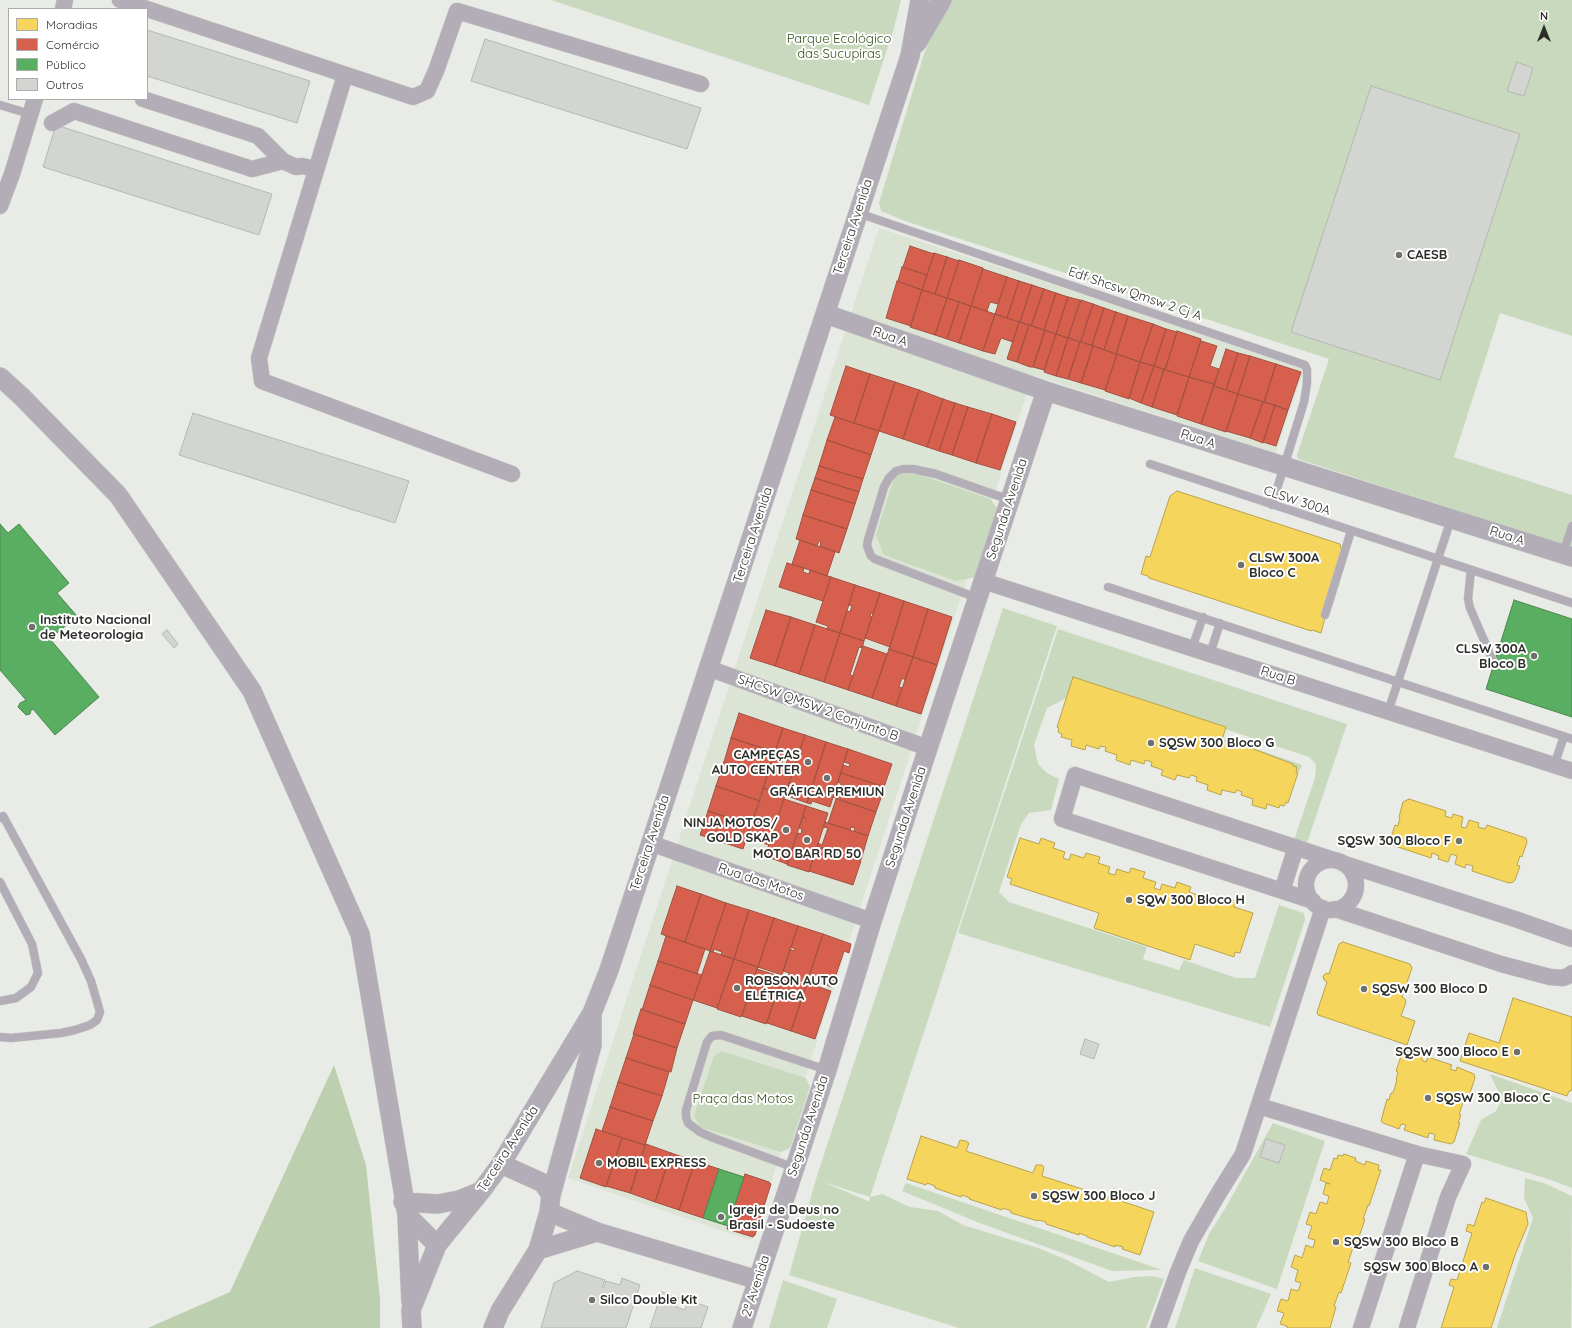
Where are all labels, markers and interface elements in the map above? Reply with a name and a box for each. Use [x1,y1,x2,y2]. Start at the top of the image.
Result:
legend [8,8,148,100]
north arrow [1524,8,1564,48]
text: N [1540,9,1548,23]
text: Moradias [46,17,98,32]
park label: Parque Ecológico das Sucupiras [787,31,891,62]
text: Comércio [46,37,99,52]
text: Público [46,57,86,72]
text: Outros [46,77,83,92]
street label: Terceira Avenida [830,177,876,277]
place label: CAESB [1407,247,1447,263]
marker: CAESB [1394,250,1404,260]
street label: Edf Shcsw Qmsw 2 Cj A [1066,264,1204,324]
street label: Rua A [871,324,909,350]
street label: Rua A [1179,426,1217,452]
street label: Segunda Avenida [983,457,1031,561]
street label: CLSW 300A [1262,483,1332,519]
street label: Terceira Avenida [730,485,776,585]
street label: Rua A [1488,523,1526,549]
place label: CLSW 300A Bloco C [1249,550,1319,581]
marker: CLSW 300A Bloco C [1236,560,1246,570]
place label: Instituto Nacional de Meteorologia [40,612,151,643]
marker: Instituto Nacional de Meteorologia [27,622,37,632]
place label: CLSW 300A Bloco B [1456,641,1526,672]
marker: CLSW 300A Bloco B [1529,651,1539,661]
street label: Rua B [1259,663,1297,689]
street label: SHCSW QMSW 2 Conjunto B [735,672,901,744]
place label: SQSW 300 Bloco G [1159,735,1274,751]
marker: SQSW 300 Bloco G [1146,738,1156,748]
place label: CAMPEÇAS AUTO CENTER [712,747,800,778]
marker: CAMPEÇAS AUTO CENTER [803,757,813,767]
street label: Segunda Avenida [882,765,930,869]
marker: GRÁFICA PREMIUN [822,773,832,783]
place label: GRÁFICA PREMIUN [770,784,884,800]
street label: Terceira Avenida [627,793,673,893]
place label: NINJA MOTOS/ GOLD SKAP [683,815,778,846]
marker: NINJA MOTOS/ GOLD SKAP [781,825,791,835]
place label: SQSW 300 Bloco F [1337,833,1451,849]
marker: MOTO BAR RD 50 [802,835,812,845]
marker: SQSW 300 Bloco F [1454,836,1464,846]
place label: MOTO BAR RD 50 [753,846,861,862]
street label: Rua das Motos [716,860,806,904]
place label: SQW 300 Bloco H [1137,892,1245,908]
marker: SQW 300 Bloco H [1124,895,1134,905]
place label: ROBSON AUTO ELÉTRICA [745,973,838,1004]
place label: SQSW 300 Bloco D [1372,981,1488,997]
marker: ROBSON AUTO ELÉTRICA [732,983,742,993]
marker: SQSW 300 Bloco D [1359,984,1369,994]
place label: SQSW 300 Bloco E [1395,1044,1509,1060]
marker: SQSW 300 Bloco E [1512,1047,1522,1057]
street label: Segunda Avenida [784,1074,832,1178]
place label: SQSW 300 Bloco C [1436,1090,1550,1106]
park label: Praça das Motos [693,1091,793,1107]
marker: SQSW 300 Bloco C [1423,1093,1433,1103]
street label: Terceira Avenida [474,1103,542,1195]
place label: MOBIL EXPRESS [607,1155,706,1171]
marker: MOBIL EXPRESS [594,1158,604,1168]
place label: SQSW 300 Bloco J [1042,1188,1155,1204]
marker: SQSW 300 Bloco J [1029,1191,1039,1201]
place label: Igreja de Deus no Brasil - Sudoeste [729,1202,839,1233]
marker: Igreja de Deus no Brasil - Sudoeste [716,1212,726,1222]
place label: SQSW 300 Bloco B [1344,1234,1459,1250]
marker: SQSW 300 Bloco B [1331,1237,1341,1247]
street label: 2ª Avenida [739,1253,773,1319]
place label: SQSW 300 Bloco A [1363,1259,1478,1275]
marker: SQSW 300 Bloco A [1481,1262,1491,1272]
place label: Silco Double Kit [600,1292,698,1308]
marker: Silco Double Kit [587,1295,597,1305]

